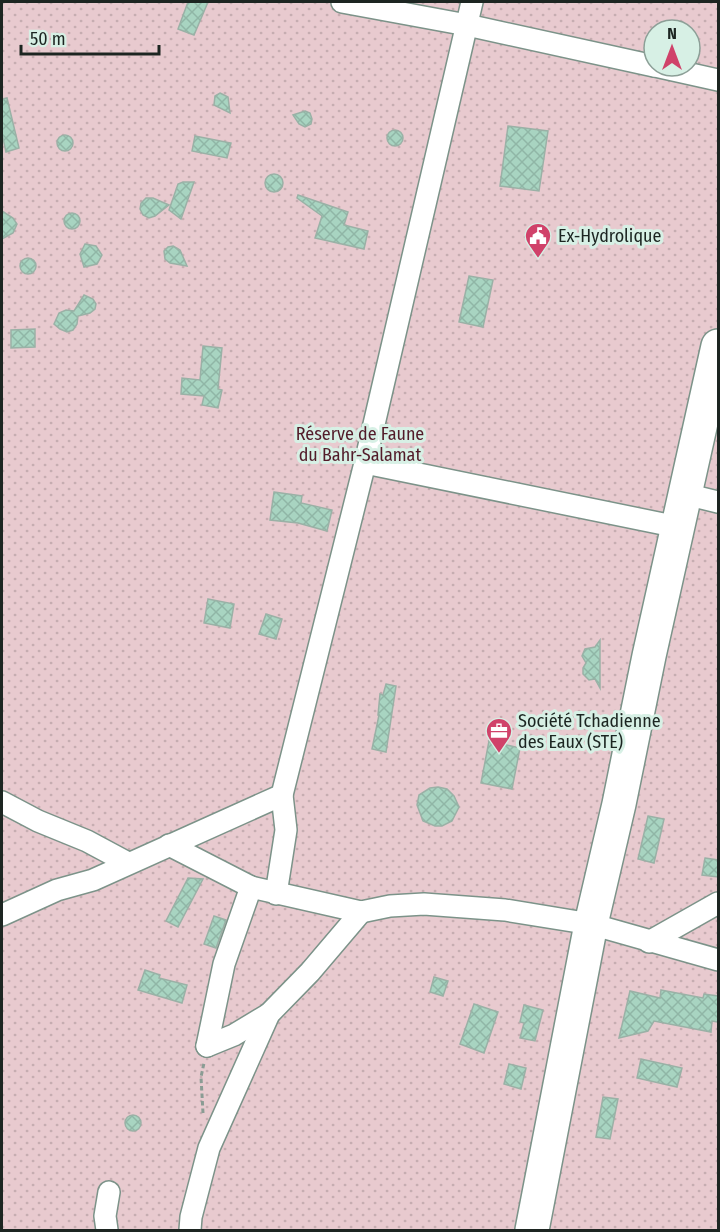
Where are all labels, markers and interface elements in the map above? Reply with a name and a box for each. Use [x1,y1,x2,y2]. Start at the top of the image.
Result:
scale bar [21,18,159,56]
north arrow [642,18,702,78]
text: N [667,24,677,43]
text: 50 m [30,28,66,50]
public building icon: Ex-Hydrolique [523,221,553,259]
place label: Ex-Hydrolique [558,225,661,247]
park label: Réserve de Faune du Bahr-Salamat [296,423,424,466]
place label: Société Tchadienne des Eaux (STE) [518,710,661,753]
office icon: Société Tchadienne des Eaux (STE) [484,716,514,754]

